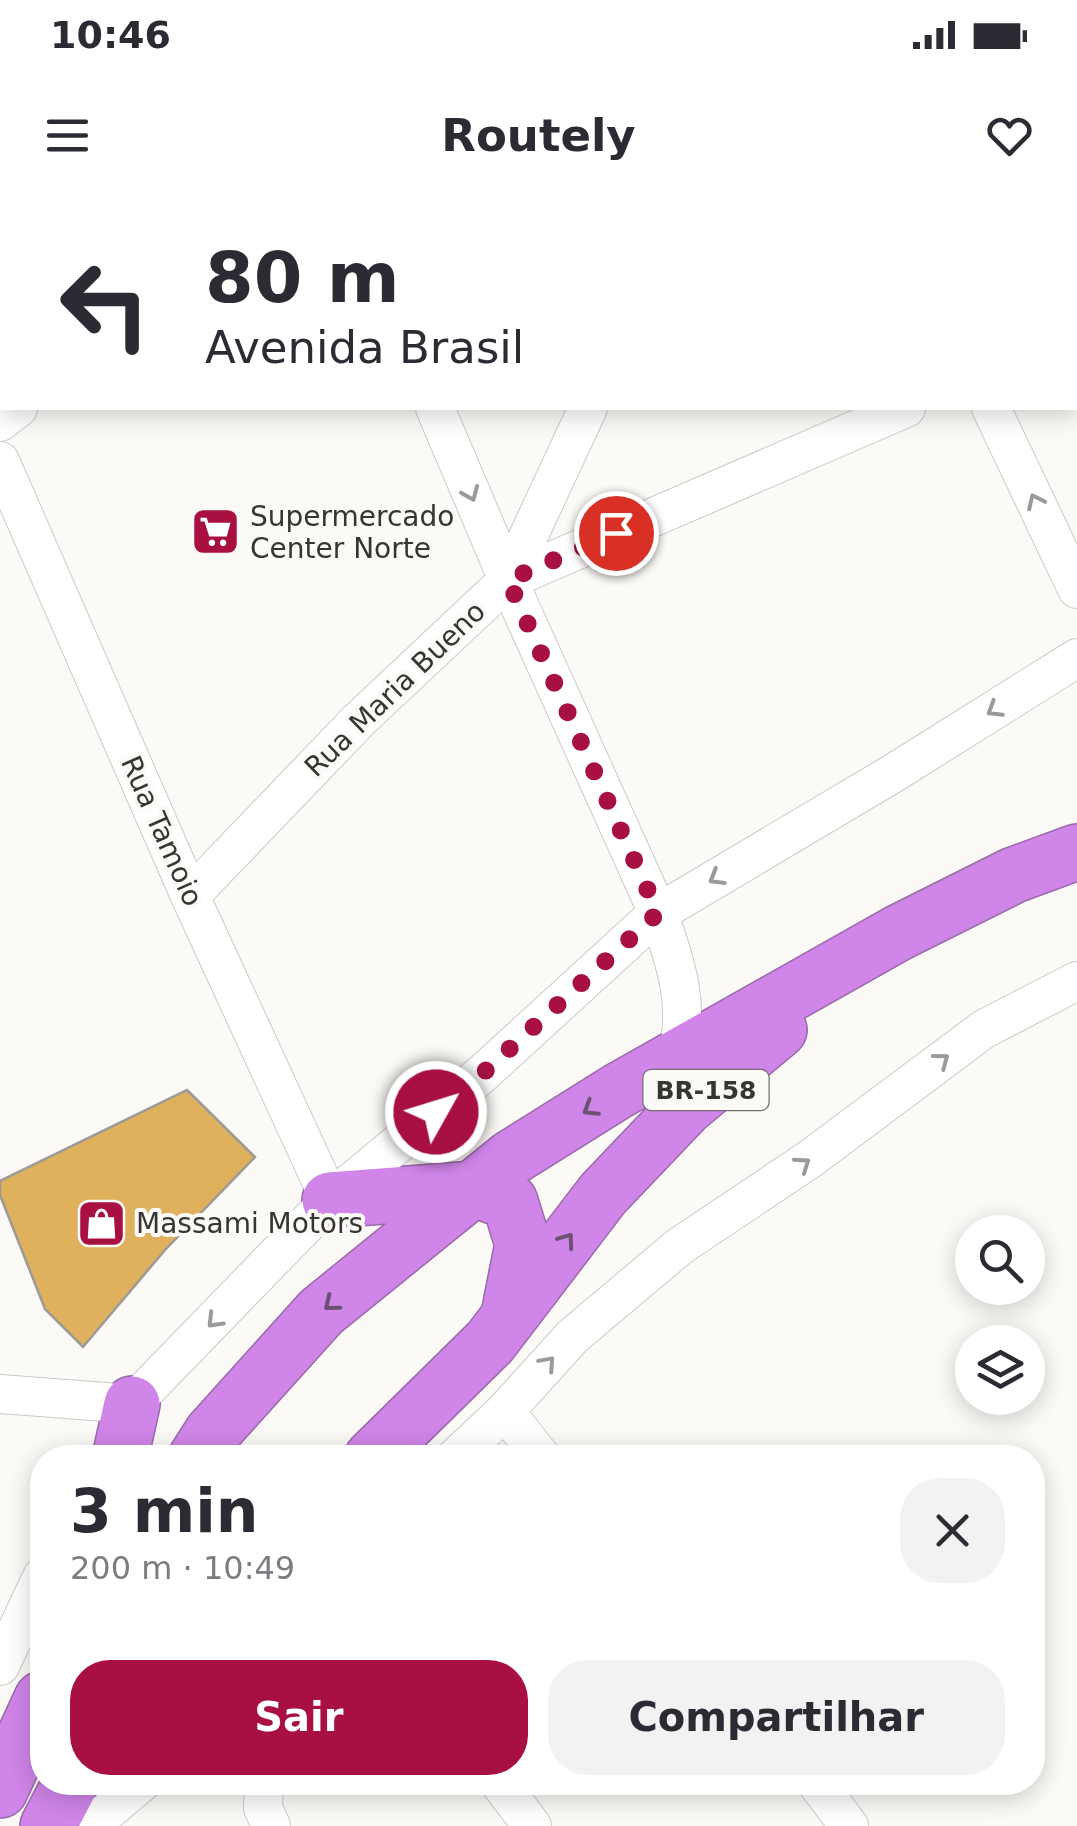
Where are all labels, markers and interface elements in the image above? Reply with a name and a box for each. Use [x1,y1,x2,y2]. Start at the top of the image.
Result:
text: 10:46 [50,13,171,57]
icon: menu [40,108,95,163]
icon: heart [982,108,1037,163]
text: Routely [441,109,636,162]
text: 80 m [205,237,400,319]
icon: left [40,240,170,370]
text: Avenida Brasil [205,321,524,374]
one-way arrow [460,484,480,501]
pin [574,491,659,576]
one-way arrow [1028,493,1048,511]
place label: Supermercado Center Norte [250,500,454,565]
supermarket icon: Supermercado Center Norte [189,506,241,558]
icon: arrive [589,506,644,561]
street label: Rua Maria Bueno [298,595,492,783]
one-way arrow [987,698,1005,717]
street label: Rua Tamoio [114,751,210,911]
one-way arrow [709,866,727,885]
one-way arrow [931,1055,949,1072]
position arrow [384,1060,488,1164]
road number: BR-158 [644,1070,768,1110]
one-way arrow [583,1096,601,1115]
one-way arrow [792,1158,810,1176]
shop icon: Massami Motors [75,1197,127,1249]
place label: Massami Motors [136,1207,363,1240]
map controls [955,1215,1045,1415]
button: search [955,1215,1045,1305]
one-way arrow [555,1233,573,1251]
one-way arrow [325,1292,343,1310]
one-way arrow [208,1309,226,1327]
button: layers [955,1325,1045,1415]
one-way arrow [536,1356,554,1375]
text: 3 min [70,1476,258,1546]
button: close [900,1478,1005,1583]
text: 200 m · 10:49 [70,1549,295,1587]
button: Sair [70,1660,528,1775]
button: Compartilhar [548,1660,1005,1775]

